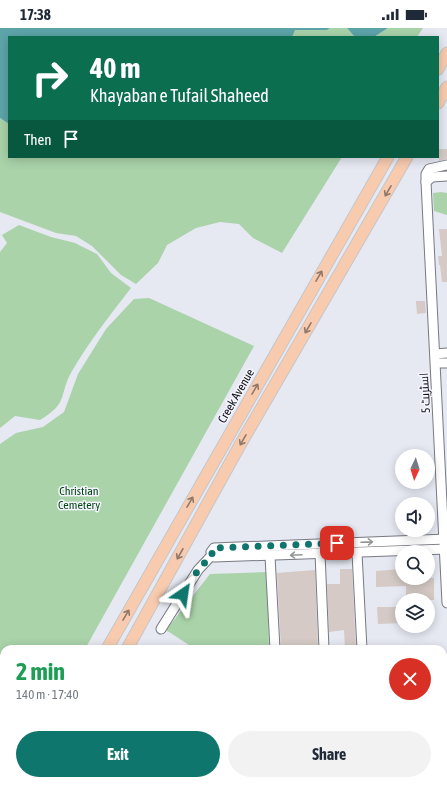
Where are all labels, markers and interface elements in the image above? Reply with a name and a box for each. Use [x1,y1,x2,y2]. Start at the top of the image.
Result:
text: 17:38 [20,6,51,23]
icon: right [24,52,76,104]
text: 40 m [90,52,140,84]
text: Khayaban e Tufail Shaheed [90,85,269,106]
icon: arrive [60,128,82,150]
text: Then [24,131,52,148]
one-way arrow [383,185,391,197]
one-way arrow [316,270,324,282]
one-way arrow [304,321,312,333]
street label: Creek Avenue [215,367,257,425]
street label: اسٹریٹ 5 [417,372,433,414]
one-way arrow [251,383,259,395]
one-way arrow [239,434,247,446]
north arrow [395,449,435,489]
map controls [395,449,435,633]
park label: Christian Cemetery [58,484,100,512]
one-way arrow [187,496,195,508]
button: sound [395,497,435,537]
pin [320,526,354,560]
icon: arrive [326,532,348,554]
one-way arrow [360,538,373,546]
button: search [395,545,435,585]
one-way arrow [176,547,183,559]
one-way arrow [290,551,303,558]
position arrow [162,573,204,615]
button: layers [395,593,435,633]
one-way arrow [122,609,130,621]
text: 2 min [16,658,65,685]
button: close [389,658,431,700]
text: 140 m · 17:40 [16,687,79,702]
button: Exit [16,731,220,777]
button: Share [228,731,431,777]

